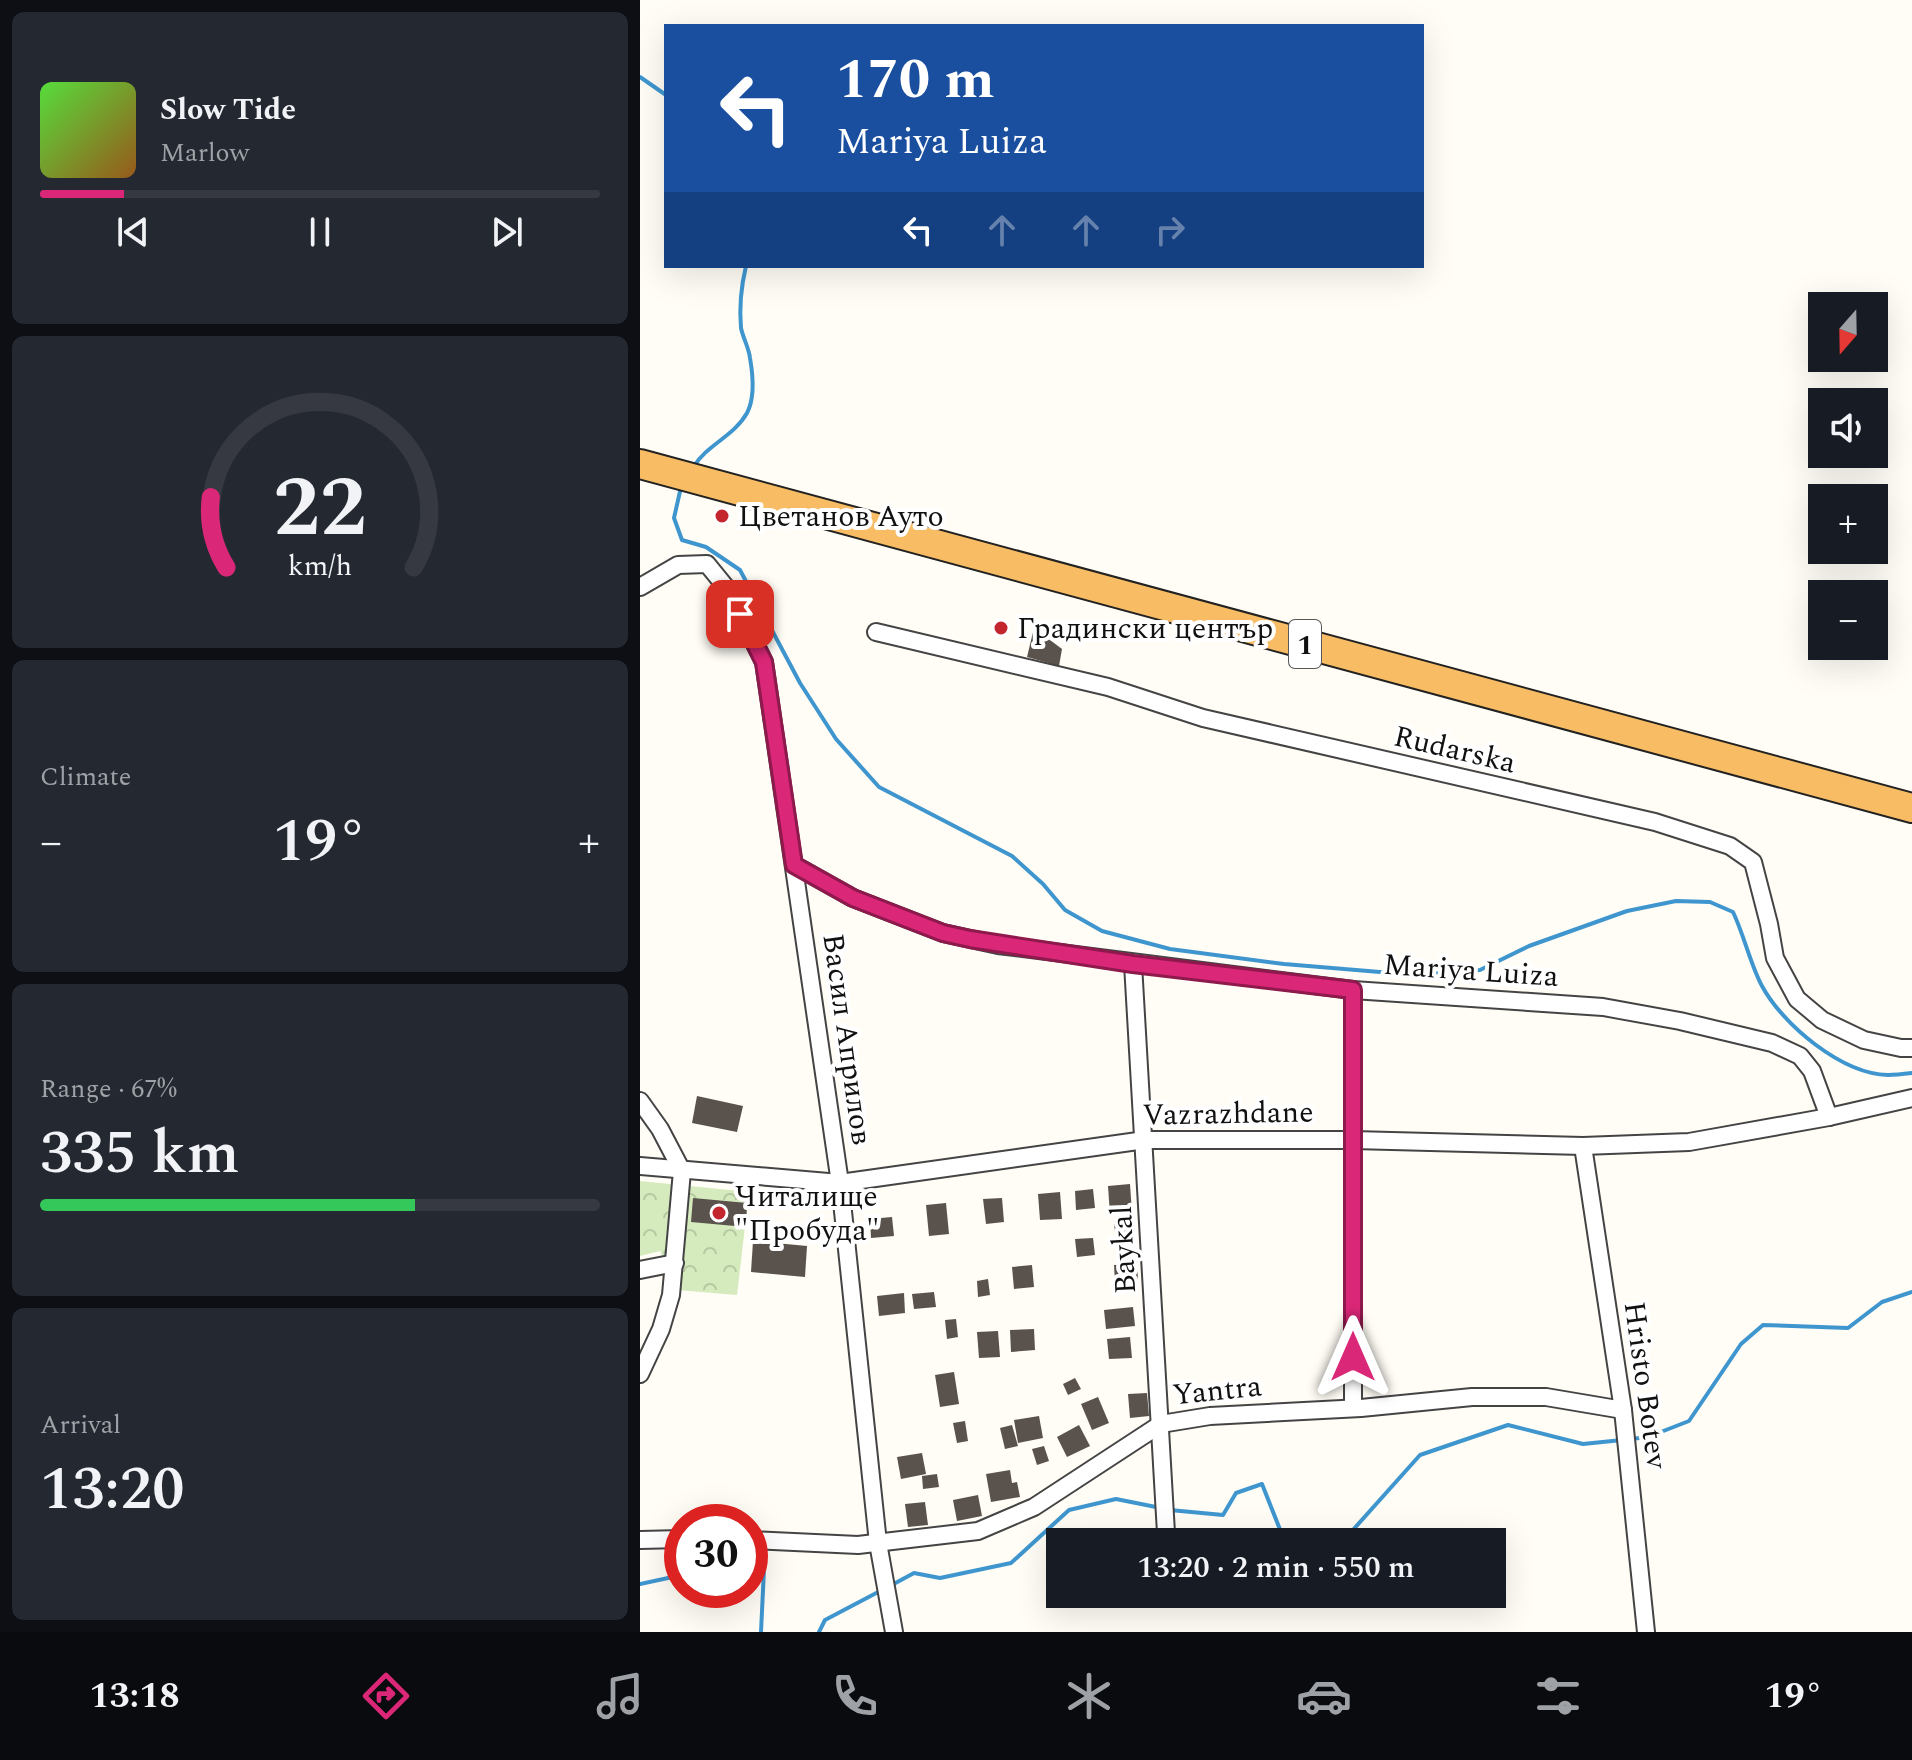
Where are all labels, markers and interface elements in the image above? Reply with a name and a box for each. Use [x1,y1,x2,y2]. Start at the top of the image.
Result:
text: 170 m [836,38,995,123]
icon: left [704,56,808,160]
text: Slow Tide [160,87,296,133]
text: Mariya Luiza [836,115,1047,170]
text: Marlow [160,133,249,173]
icon: left [896,208,940,252]
icon: ahead [980,208,1024,252]
icon: ahead [1064,208,1108,252]
icon: right [1148,208,1192,252]
icon: previous [111,210,155,254]
icon: pause [298,210,342,254]
icon: next [485,210,529,254]
north arrow [1808,292,1888,372]
map controls [1808,292,1888,660]
button: sound [1808,388,1888,468]
text: 22 [273,446,367,573]
button: + [1808,484,1888,564]
place label: Цветанов Ауто [738,494,944,540]
marker: Цветанов Ауто [713,507,731,525]
text: km/h [288,545,352,588]
pin [706,580,774,648]
button: − [1808,580,1888,660]
icon: arrive [718,592,762,636]
place label: Градински център [1017,606,1273,652]
marker: Градински център [992,619,1010,637]
road number: 1 [1289,620,1321,668]
street label: Rudarska [1389,714,1521,786]
text: Climate [40,757,131,797]
text: 19° [273,796,367,888]
text: − [40,809,62,876]
text: + [578,809,600,876]
street label: Васил Априлов [809,931,885,1148]
street label: Mariya Luiza [1382,942,1560,1000]
text: Range · 67% [40,1069,177,1109]
street label: Vazrazhdane [1142,1090,1314,1138]
text: 335 km [40,1108,240,1200]
place label: Читалище "Пробуда" [735,1174,879,1254]
marker: Читалище "Пробуда" [710,1204,728,1222]
street label: Baykal [1099,1205,1149,1295]
street label: Hristo Botev [1611,1299,1680,1473]
position arrow [1311,1315,1395,1399]
street label: Yantra [1170,1363,1264,1419]
text: Arrival [40,1405,121,1445]
text: 13:20 [40,1444,184,1536]
speed limit sign: 30 [664,1504,768,1608]
text: 13:20 · 2 min · 550 m [1137,1545,1415,1591]
icon: directions [358,1668,414,1724]
icon: music [592,1668,648,1724]
icon: phone [827,1668,883,1724]
icon: climate [1061,1668,1117,1724]
icon: car [1296,1668,1352,1724]
icon: filters [1530,1668,1586,1724]
text: 13:18 [89,1669,180,1724]
text: 19° [1764,1669,1823,1724]

